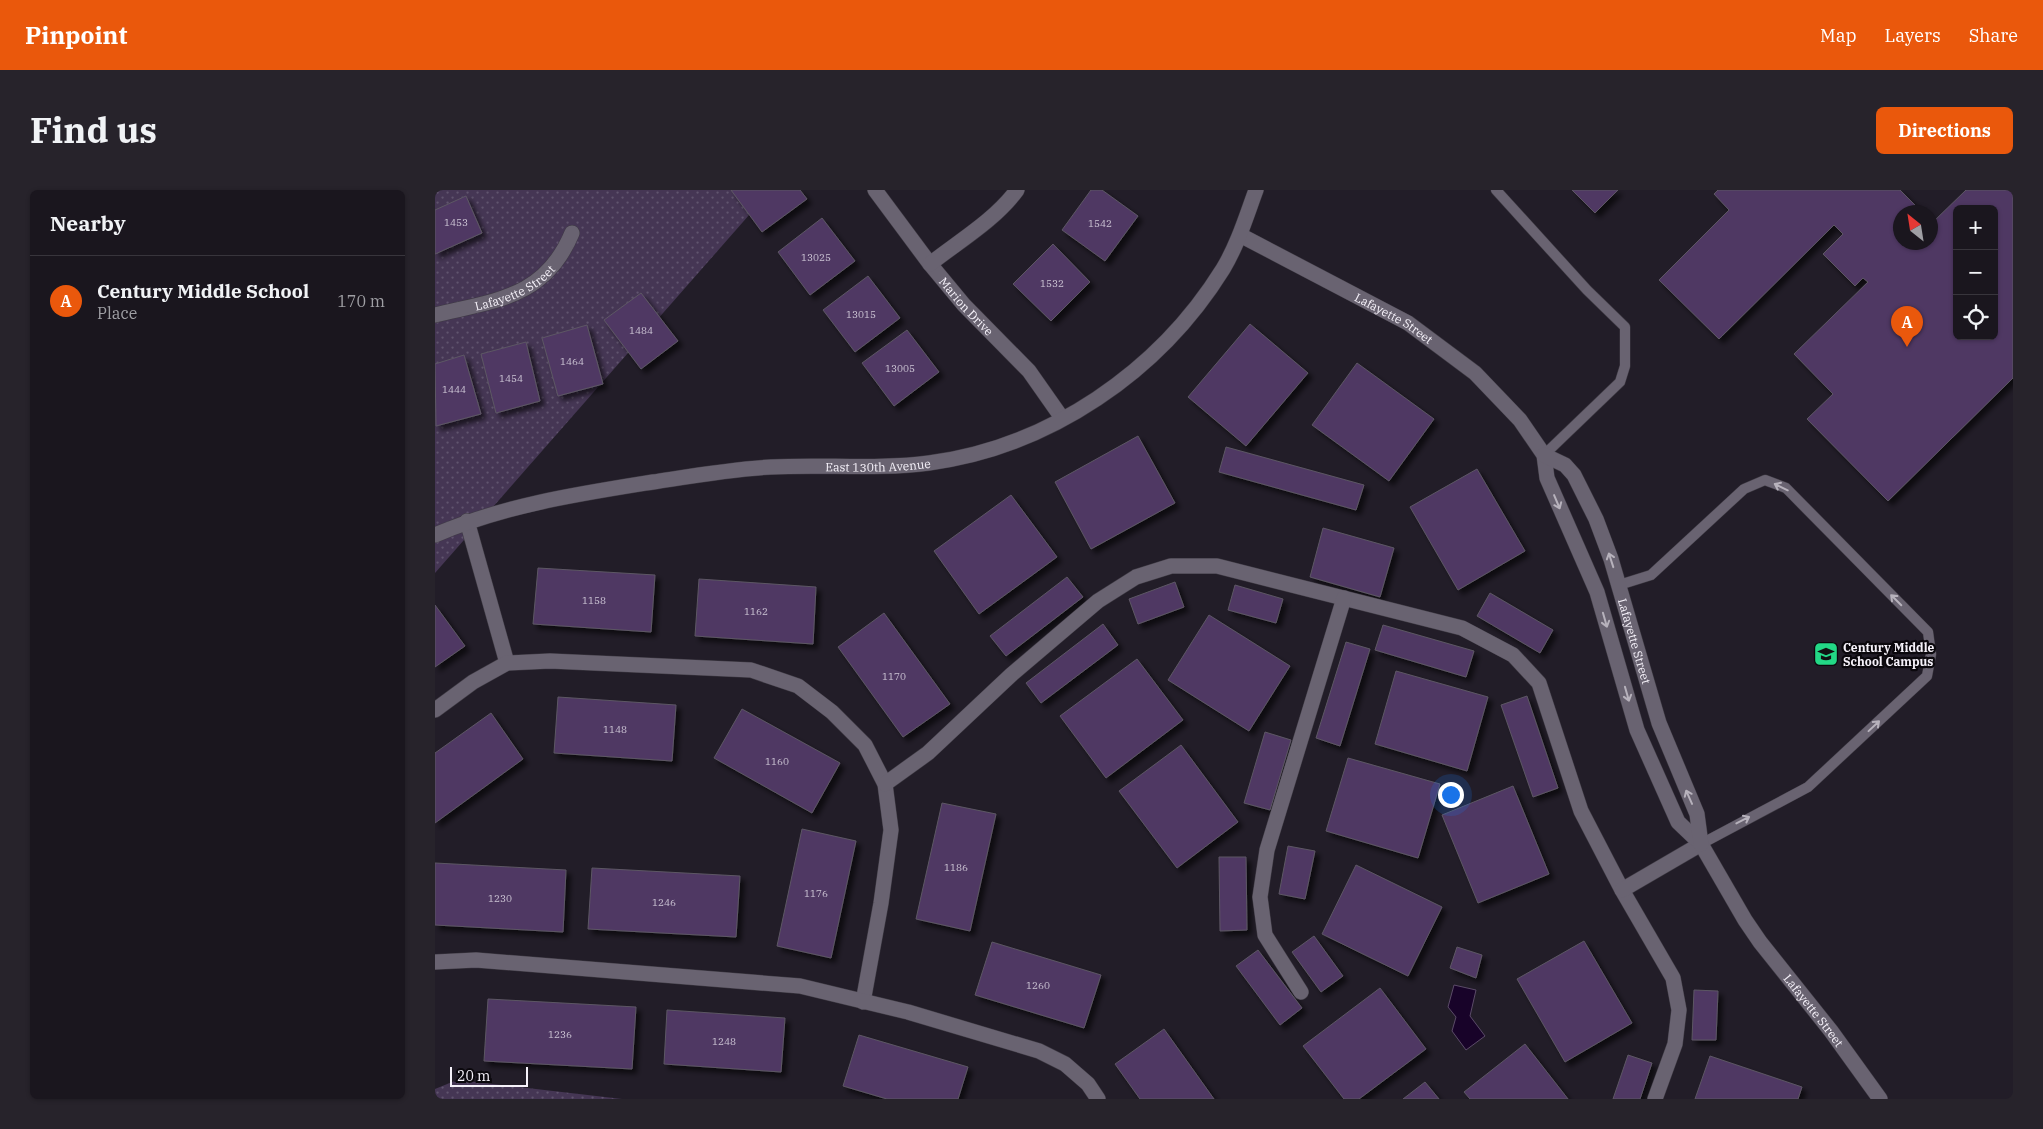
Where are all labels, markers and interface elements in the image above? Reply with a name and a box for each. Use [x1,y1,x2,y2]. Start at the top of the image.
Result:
text: Pinpoint [25,19,127,51]
text: Map [1820,24,1857,47]
text: Layers [1885,24,1941,47]
text: Share [1969,24,2018,47]
text: Find us [30,107,157,153]
button: Directions [1876,107,2013,154]
north arrow [1893,205,1938,250]
map controls [1953,205,1998,340]
button: + [1953,205,1998,250]
text: Nearby [50,209,126,237]
house number: 1453 [444,216,468,229]
house number: 1542 [1088,217,1112,230]
button: − [1953,250,1998,295]
house number: 13025 [801,251,831,264]
street label: Lafayette Street [473,261,558,313]
street label: Marion Drive [936,274,997,338]
house number: 1532 [1040,277,1064,290]
text: Century Middle School [97,279,309,303]
street label: Lafayette Street [1352,289,1436,347]
text: A [60,291,72,311]
text: 170 m [337,291,385,311]
button: locate [1953,295,1998,340]
text: Place [97,303,137,323]
pin: A [1891,306,1923,347]
house number: 13015 [846,308,876,321]
house number: 1484 [629,324,653,337]
house number: 1464 [560,355,584,368]
house number: 13005 [885,362,915,375]
house number: 1454 [499,372,523,385]
house number: 1444 [442,383,466,396]
street label: East 130th Avenue [825,455,932,474]
one-way arrow [1773,481,1788,491]
one-way arrow [1552,494,1562,509]
one-way arrow [1606,552,1615,568]
house number: 1158 [582,594,606,607]
one-way arrow [1890,594,1902,606]
street label: Lafayette Street [1615,596,1655,685]
house number: 1162 [744,605,768,618]
one-way arrow [1601,611,1611,627]
place label: Century Middle School Campus [1843,640,1935,669]
school or university icon: Century Middle School Campus [1813,641,1839,667]
house number: 1170 [882,670,906,683]
one-way arrow [1622,686,1632,702]
one-way arrow [1867,720,1880,731]
house number: 1148 [603,723,627,736]
house number: 1160 [765,755,789,768]
your location [1438,782,1464,808]
one-way arrow [1684,790,1694,805]
one-way arrow [1736,815,1751,825]
house number: 1186 [944,861,968,874]
house number: 1176 [804,887,828,900]
house number: 1230 [488,892,512,905]
house number: 1246 [652,896,676,909]
street label: Lafayette Street [1781,971,1847,1049]
house number: 1260 [1026,979,1050,992]
house number: 1236 [548,1028,572,1041]
house number: 1248 [712,1035,736,1048]
scale bar [450,1064,527,1087]
text: 20 m [457,1067,490,1085]

